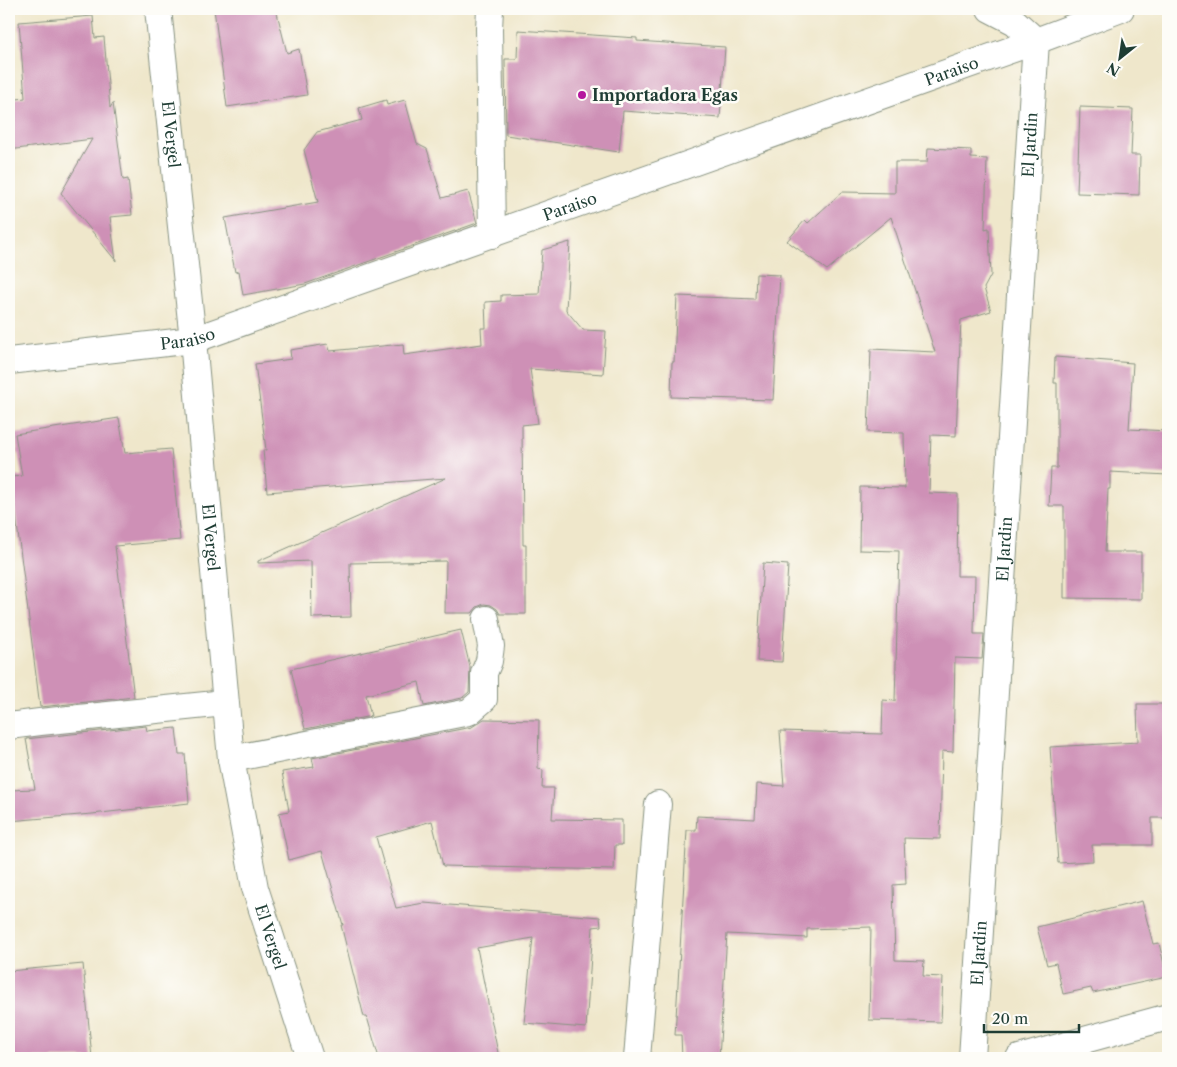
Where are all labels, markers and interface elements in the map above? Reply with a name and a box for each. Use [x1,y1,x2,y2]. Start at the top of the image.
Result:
north arrow [1094,32,1144,82]
street label: Paraiso [922,52,981,90]
text: N [1104,58,1123,80]
place label: Importadora Egas [592,85,738,105]
marker: Importadora Egas [576,89,588,101]
street label: El Vergel [158,100,185,169]
street label: El Jardin [1017,112,1041,178]
street label: Paraiso [540,188,600,225]
street label: Paraiso [159,323,218,354]
street label: El Vergel [198,503,224,572]
street label: El Jardin [992,516,1016,582]
street label: El Vergel [251,902,291,972]
street label: El Jardin [967,920,991,986]
scale bar [984,1002,1080,1034]
text: 20 m [992,1009,1028,1028]

